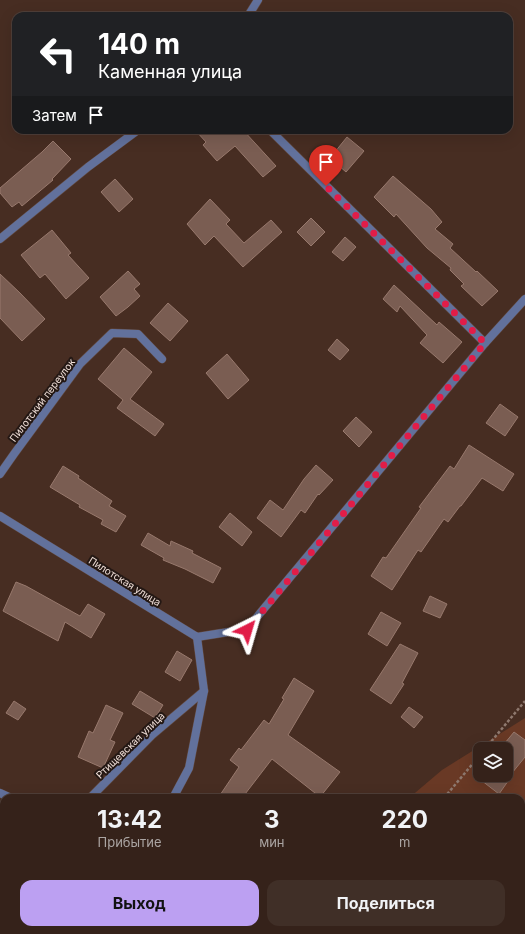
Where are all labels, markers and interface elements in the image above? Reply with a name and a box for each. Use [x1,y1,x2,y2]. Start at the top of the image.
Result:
text: 140 m [98,27,180,61]
icon: left [32,28,84,80]
text: Каменная улица [98,61,242,82]
icon: arrive [85,104,107,126]
text: Затем [32,106,77,125]
pin [309,145,343,186]
icon: arrive [315,151,337,173]
street label: Пилотский переулок [7,356,78,444]
street label: Пилотская улица [87,554,163,608]
position arrow [226,609,268,651]
street label: Ртищевская улица [93,709,167,781]
map controls [473,742,513,782]
button: layers [473,742,513,782]
text: 13:42 [97,805,162,834]
text: 3 [264,805,280,834]
text: 220 [382,805,428,834]
text: Прибытие [98,834,162,850]
text: мин [259,834,285,850]
text: m [399,834,410,850]
button: Выход [20,880,259,926]
button: Поделиться [267,880,505,926]

